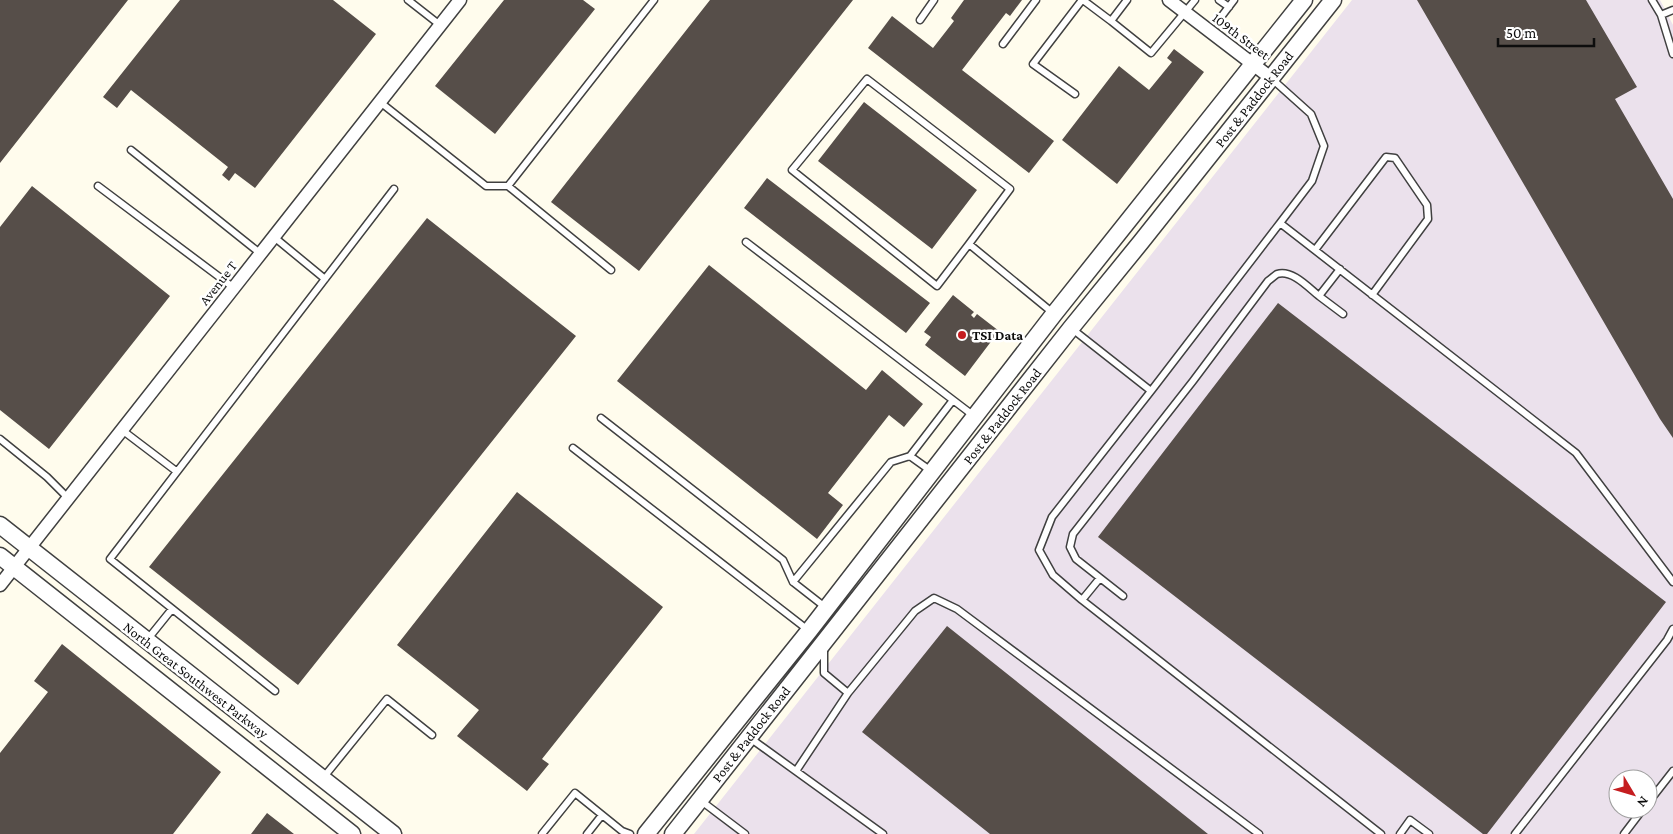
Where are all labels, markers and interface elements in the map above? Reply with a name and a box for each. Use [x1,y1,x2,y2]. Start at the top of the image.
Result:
street label: 109th Street [1209,9,1273,63]
scale bar [1498,15,1594,47]
text: 50 m [1506,25,1536,41]
street label: Post & Paddock Road [1212,47,1297,150]
street label: Avenue T [196,257,240,308]
place label: TSI Data [972,327,1023,343]
marker: TSI Data [956,329,968,341]
street label: Post & Paddock Road [960,364,1045,467]
street label: North Great Southwest Parkway [121,619,272,742]
street label: Post & Paddock Road [709,682,794,785]
north arrow [1608,769,1658,819]
text: N [1634,793,1652,811]

